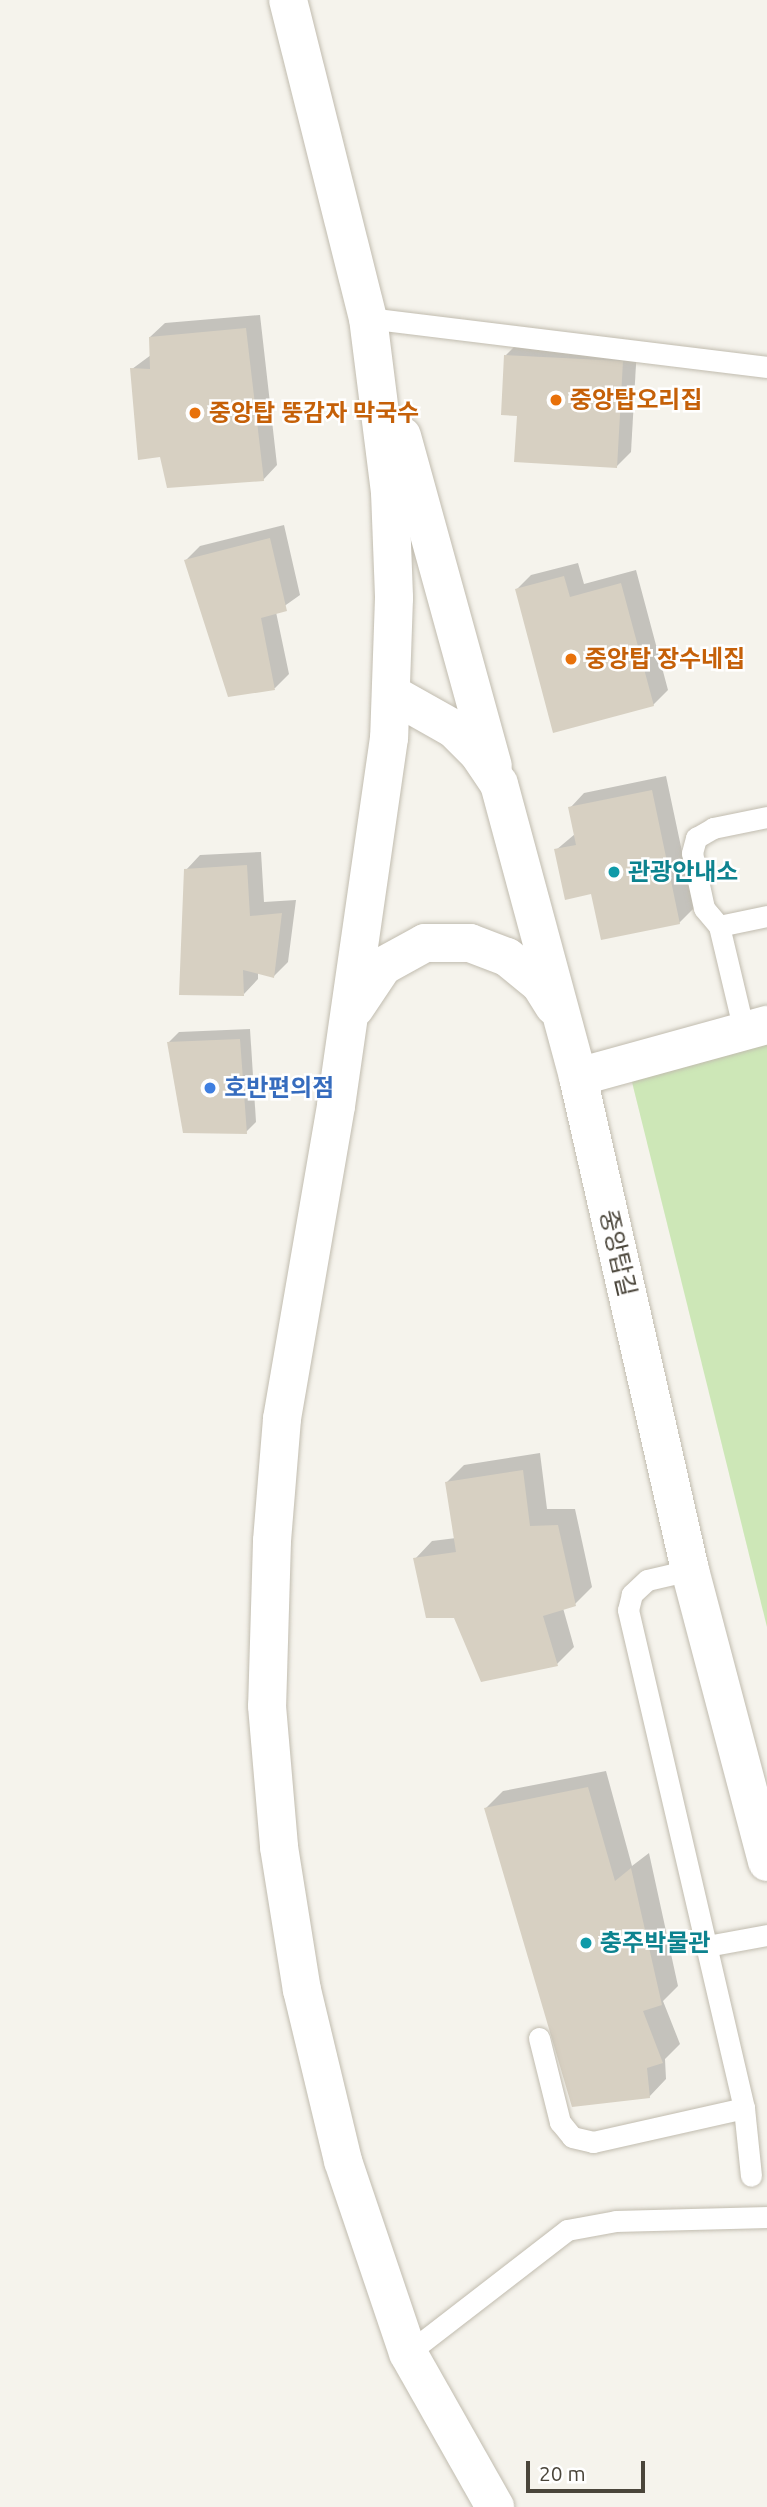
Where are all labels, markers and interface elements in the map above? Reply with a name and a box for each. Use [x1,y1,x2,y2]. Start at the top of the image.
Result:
place label: 중앙탑오리집 [570,386,702,414]
marker: 중앙탑오리집 [548,392,564,408]
place label: 중앙탑 뚱감자 막국수 [209,399,419,427]
marker: 중앙탑 뚱감자 막국수 [187,405,203,421]
place label: 중앙탑 장수네집 [585,645,745,673]
marker: 중앙탑 장수네집 [563,651,579,667]
place label: 관광안내소 [628,858,738,886]
marker: 관광안내소 [606,864,622,880]
place label: 호반편의점 [224,1074,334,1102]
marker: 호반편의점 [202,1080,218,1096]
street label: 중앙탑길 [594,1207,642,1299]
place label: 충주박물관 [600,1929,710,1957]
marker: 충주박물관 [578,1935,594,1951]
scale bar [529,2448,648,2492]
text: 20 m [539,2461,586,2485]

